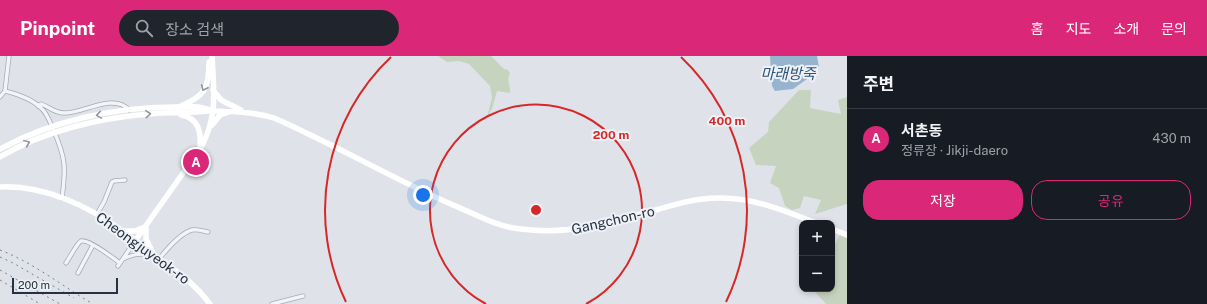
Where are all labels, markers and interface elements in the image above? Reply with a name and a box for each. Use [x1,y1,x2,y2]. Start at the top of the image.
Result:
search box [119,10,399,46]
text: Pinpoint [20,17,95,39]
icon: search [133,17,155,39]
text: 장소 검색 [165,21,224,38]
text: 홈 [1031,21,1044,37]
text: 지도 [1066,21,1091,37]
text: 소개 [1113,21,1139,37]
text: 문의 [1161,21,1187,37]
water label: 마래방죽 [760,65,817,82]
text: 주변 [863,74,894,94]
one-way arrow [201,84,209,91]
one-way arrow [96,110,102,119]
one-way arrow [145,110,151,119]
text: 400 m [709,114,746,128]
text: 서촌동 [901,122,942,139]
text: 200 m [593,128,629,142]
text: A [871,131,881,146]
text: 430 m [1152,131,1191,146]
one-way arrow [22,140,30,148]
text: 정류장 · Jikji-daero [901,143,1008,158]
pin: A [183,147,209,177]
button: 저장 [863,180,1023,220]
button: 공유 [1031,180,1191,220]
your location [413,185,433,205]
centre of rings [529,203,543,217]
street label: Gangchon-ro [570,203,656,237]
street label: Cheongjuyeok-ro [93,209,193,287]
map controls [799,220,835,292]
button: + [799,220,835,256]
button: − [799,256,835,292]
scale bar [12,276,118,295]
text: 200 m [18,279,50,291]

